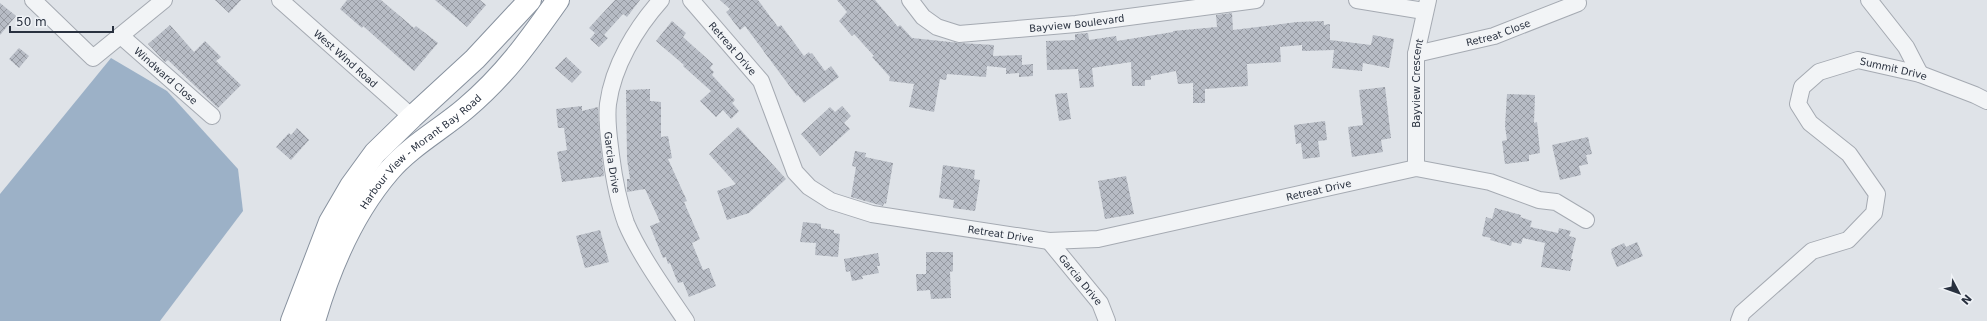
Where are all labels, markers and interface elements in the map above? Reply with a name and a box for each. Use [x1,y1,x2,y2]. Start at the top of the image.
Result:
scale bar [10,8,113,34]
street label: Bayview Boulevard [1029,12,1125,33]
text: 50 m [16,15,47,29]
street label: Retreat Close [1465,17,1532,48]
street label: Retreat Drive [707,20,759,77]
street label: West Wind Road [312,27,380,89]
street label: Bayview Crescent [1410,37,1425,128]
street label: Windward Close [132,45,200,106]
street label: Summit Drive [1859,55,1929,82]
street label: Harbour View - Morant Bay Road [357,92,483,211]
street label: Garcia Drive [603,131,623,194]
street label: Retreat Drive [1285,177,1352,202]
street label: Retreat Drive [967,223,1034,244]
street label: Garcia Drive [1057,252,1105,307]
north arrow [1939,273,1979,313]
text: N [1958,291,1974,307]

